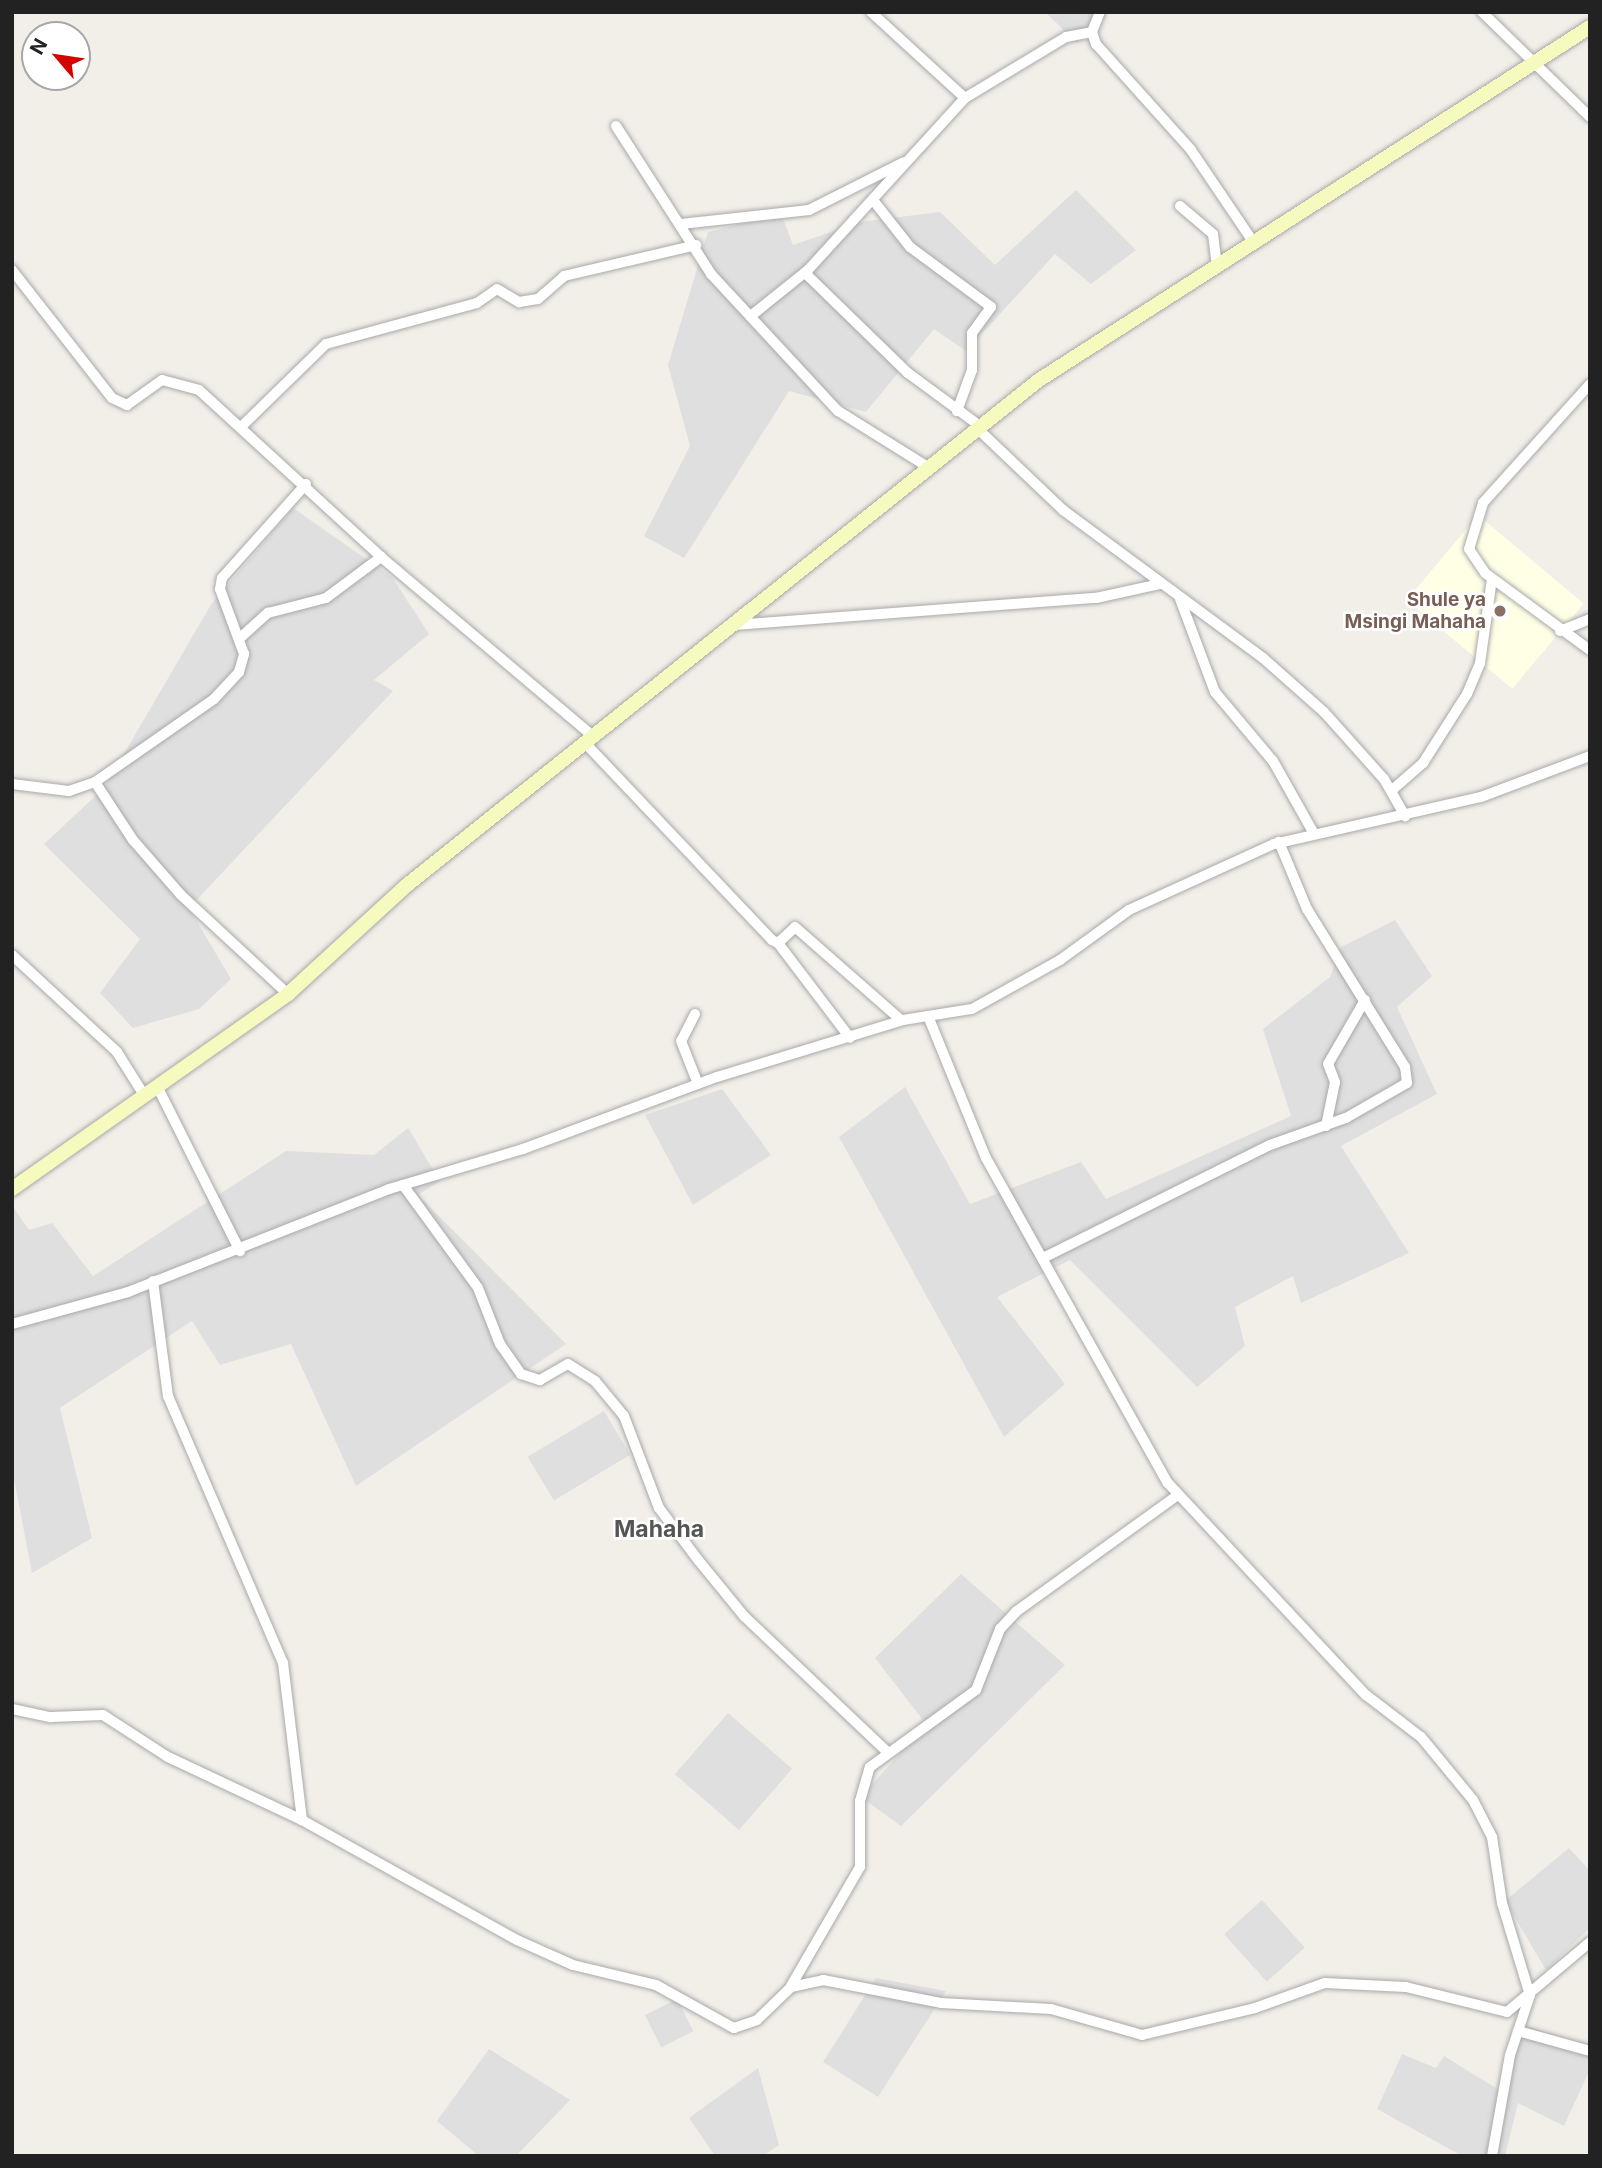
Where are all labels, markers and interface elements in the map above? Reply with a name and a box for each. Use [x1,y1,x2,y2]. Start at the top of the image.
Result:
north arrow [21,21,91,91]
text: N [25,35,53,58]
place label: Shule ya Msingi Mahaha [1345,589,1486,633]
marker: Shule ya Msingi Mahaha [1492,603,1508,619]
district label: Mahaha [614,1515,704,1543]

